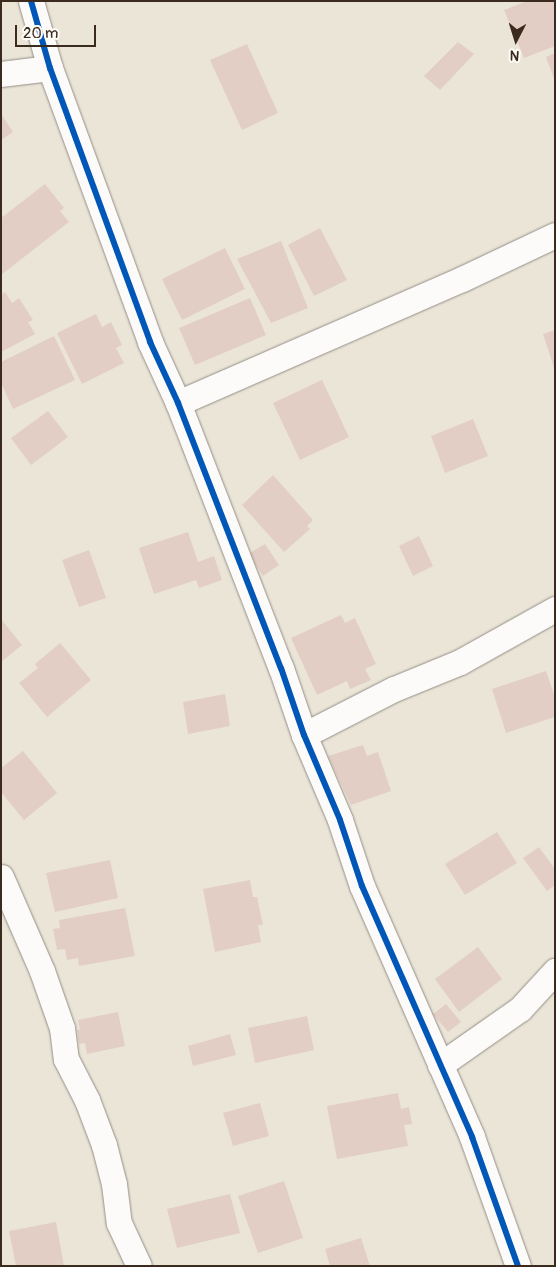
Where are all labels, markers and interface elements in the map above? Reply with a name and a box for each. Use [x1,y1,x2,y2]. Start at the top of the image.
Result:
scale bar [18,15,99,47]
north arrow [491,15,541,65]
text: 20 m [23,24,58,43]
text: N [509,47,520,64]

